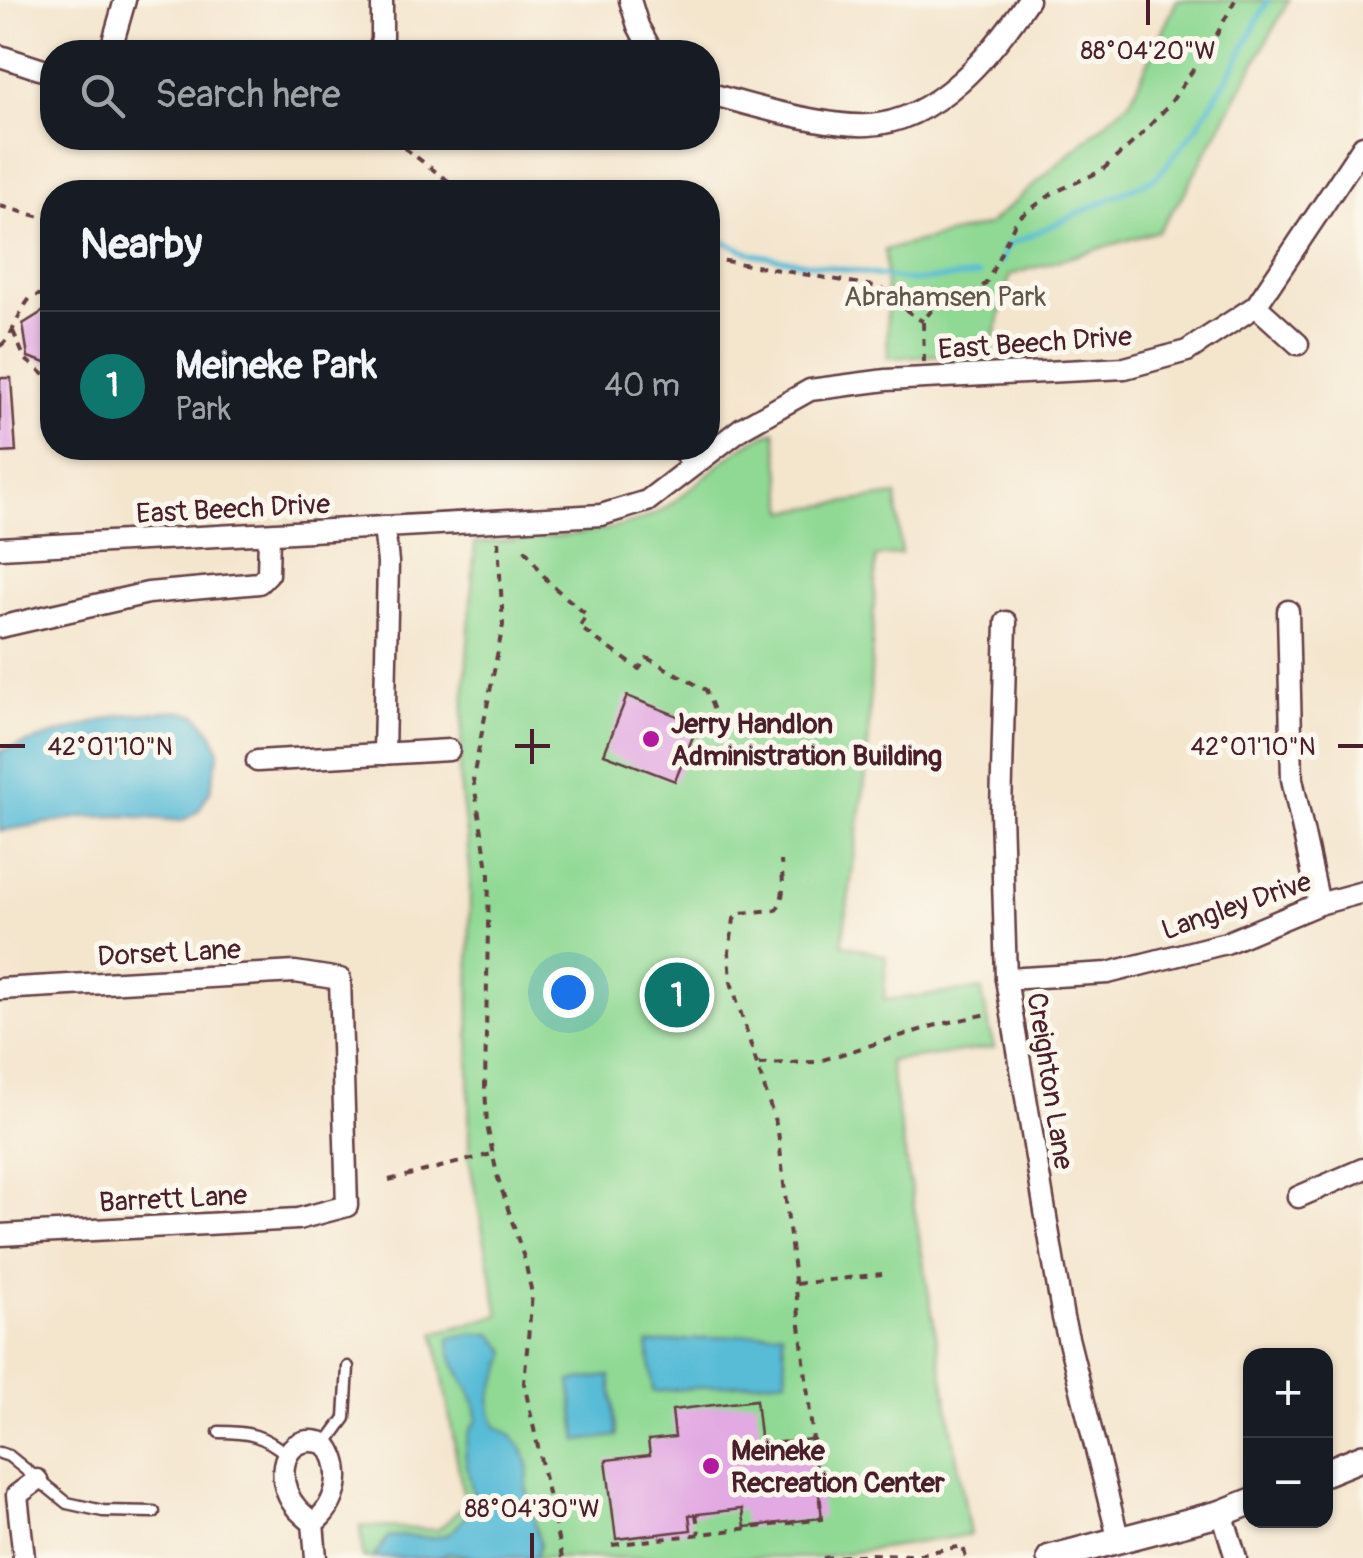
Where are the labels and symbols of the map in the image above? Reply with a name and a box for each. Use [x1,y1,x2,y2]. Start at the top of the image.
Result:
text: 88°04'20"W [1080,36,1216,67]
park label: Abrahamsen Park [844,280,1046,315]
street label: East Beech Drive [937,319,1133,368]
street label: East Beech Drive [135,487,331,532]
place label: Jerry Handlon Administration Building [671,707,942,774]
marker: Jerry Handlon Administration Building [640,728,662,750]
text: 42°01'10"N [47,732,173,763]
text: 42°01'10"N [1190,732,1316,763]
street label: Langley Drive [1157,864,1316,948]
street label: Dorset Lane [96,932,242,975]
pin: 1 [644,958,710,1032]
your location [543,967,594,1018]
street label: Creighton Lane [1018,990,1081,1172]
street label: Barrett Lane [98,1178,248,1221]
place label: Meineke Recreation Center [731,1434,946,1501]
marker: Meineke Recreation Center [700,1455,722,1477]
text: 88°04'30"W [464,1494,600,1525]

